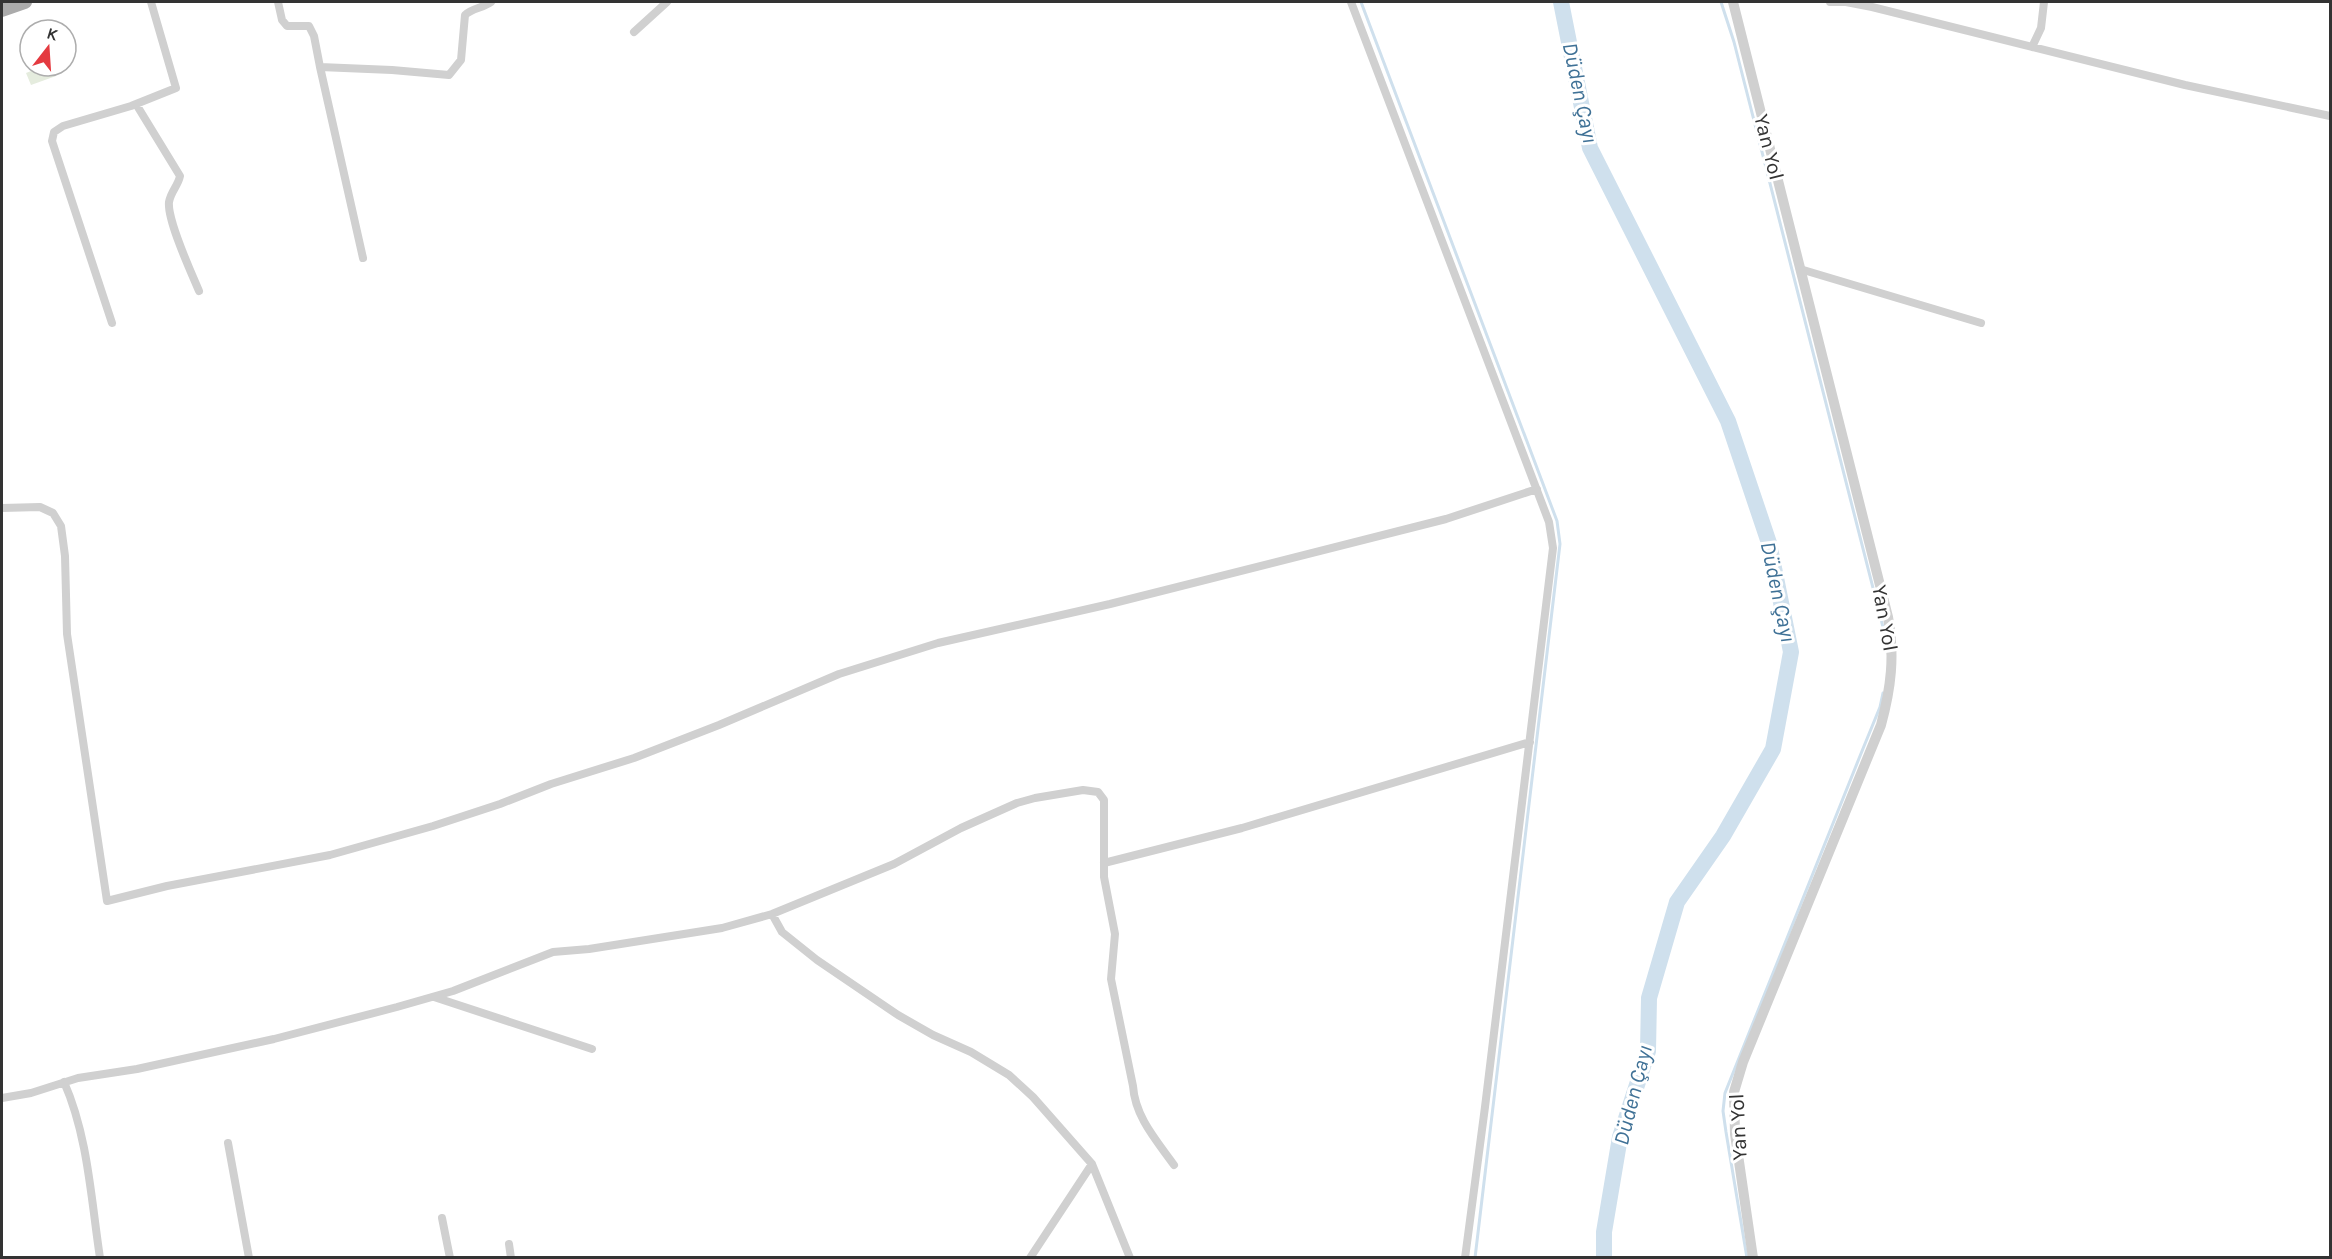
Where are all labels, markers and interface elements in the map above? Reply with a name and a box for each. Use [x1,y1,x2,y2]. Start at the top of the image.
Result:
north arrow [18,18,78,78]
text: K [44,24,61,45]
water label: Düden Çayı [1557,40,1603,146]
street label: Yan Yol [1749,112,1789,182]
water label: Düden Çayı [1755,539,1801,645]
street label: Yan Yol [1867,583,1903,653]
water label: Düden Çayı [1608,1042,1658,1148]
street label: Yan Yol [1724,1093,1752,1161]

